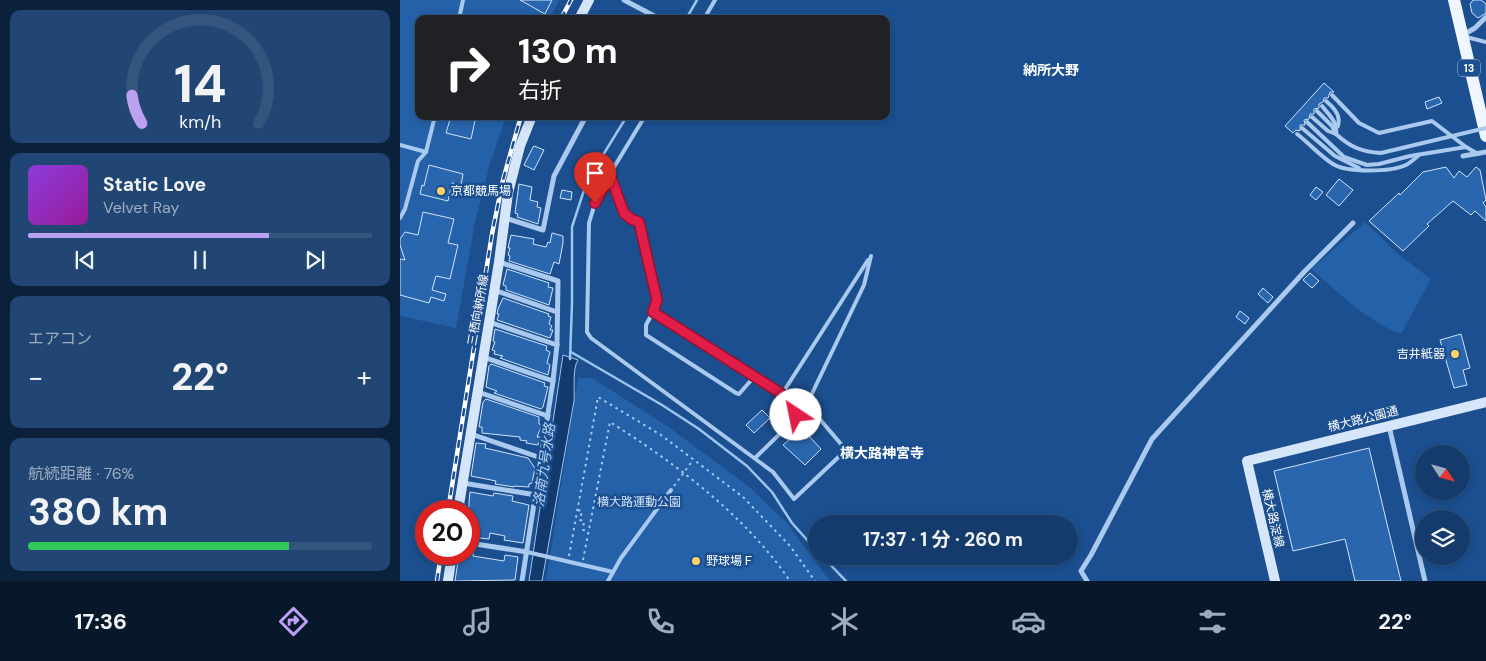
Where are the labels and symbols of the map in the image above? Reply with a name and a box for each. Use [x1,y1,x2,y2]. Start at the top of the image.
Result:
road number: 13 [1458,59,1480,76]
district label: 納所大野 [1023,61,1079,79]
pin [574,152,616,203]
place label: 京都競馬場 [451,183,511,199]
marker: 京都競馬場 [435,185,447,197]
street label: 三栖向納所線 [464,273,492,347]
place label: 吉井紙器 [1397,346,1445,362]
marker: 吉井紙器 [1449,348,1461,360]
position arrow [769,388,821,440]
street label: 横大路公園通 [1326,403,1400,435]
water label: 洛南九号水路 [529,421,559,508]
district label: 横大路神宮寺 [840,444,924,462]
north arrow [1415,445,1470,500]
street label: 横大路淀線 [1258,487,1288,549]
park label: 横大路運動公園 [597,494,681,510]
speed limit sign: 20 [415,500,480,565]
place label: 野球場Ｆ [706,553,754,569]
marker: 野球場Ｆ [690,555,702,567]

